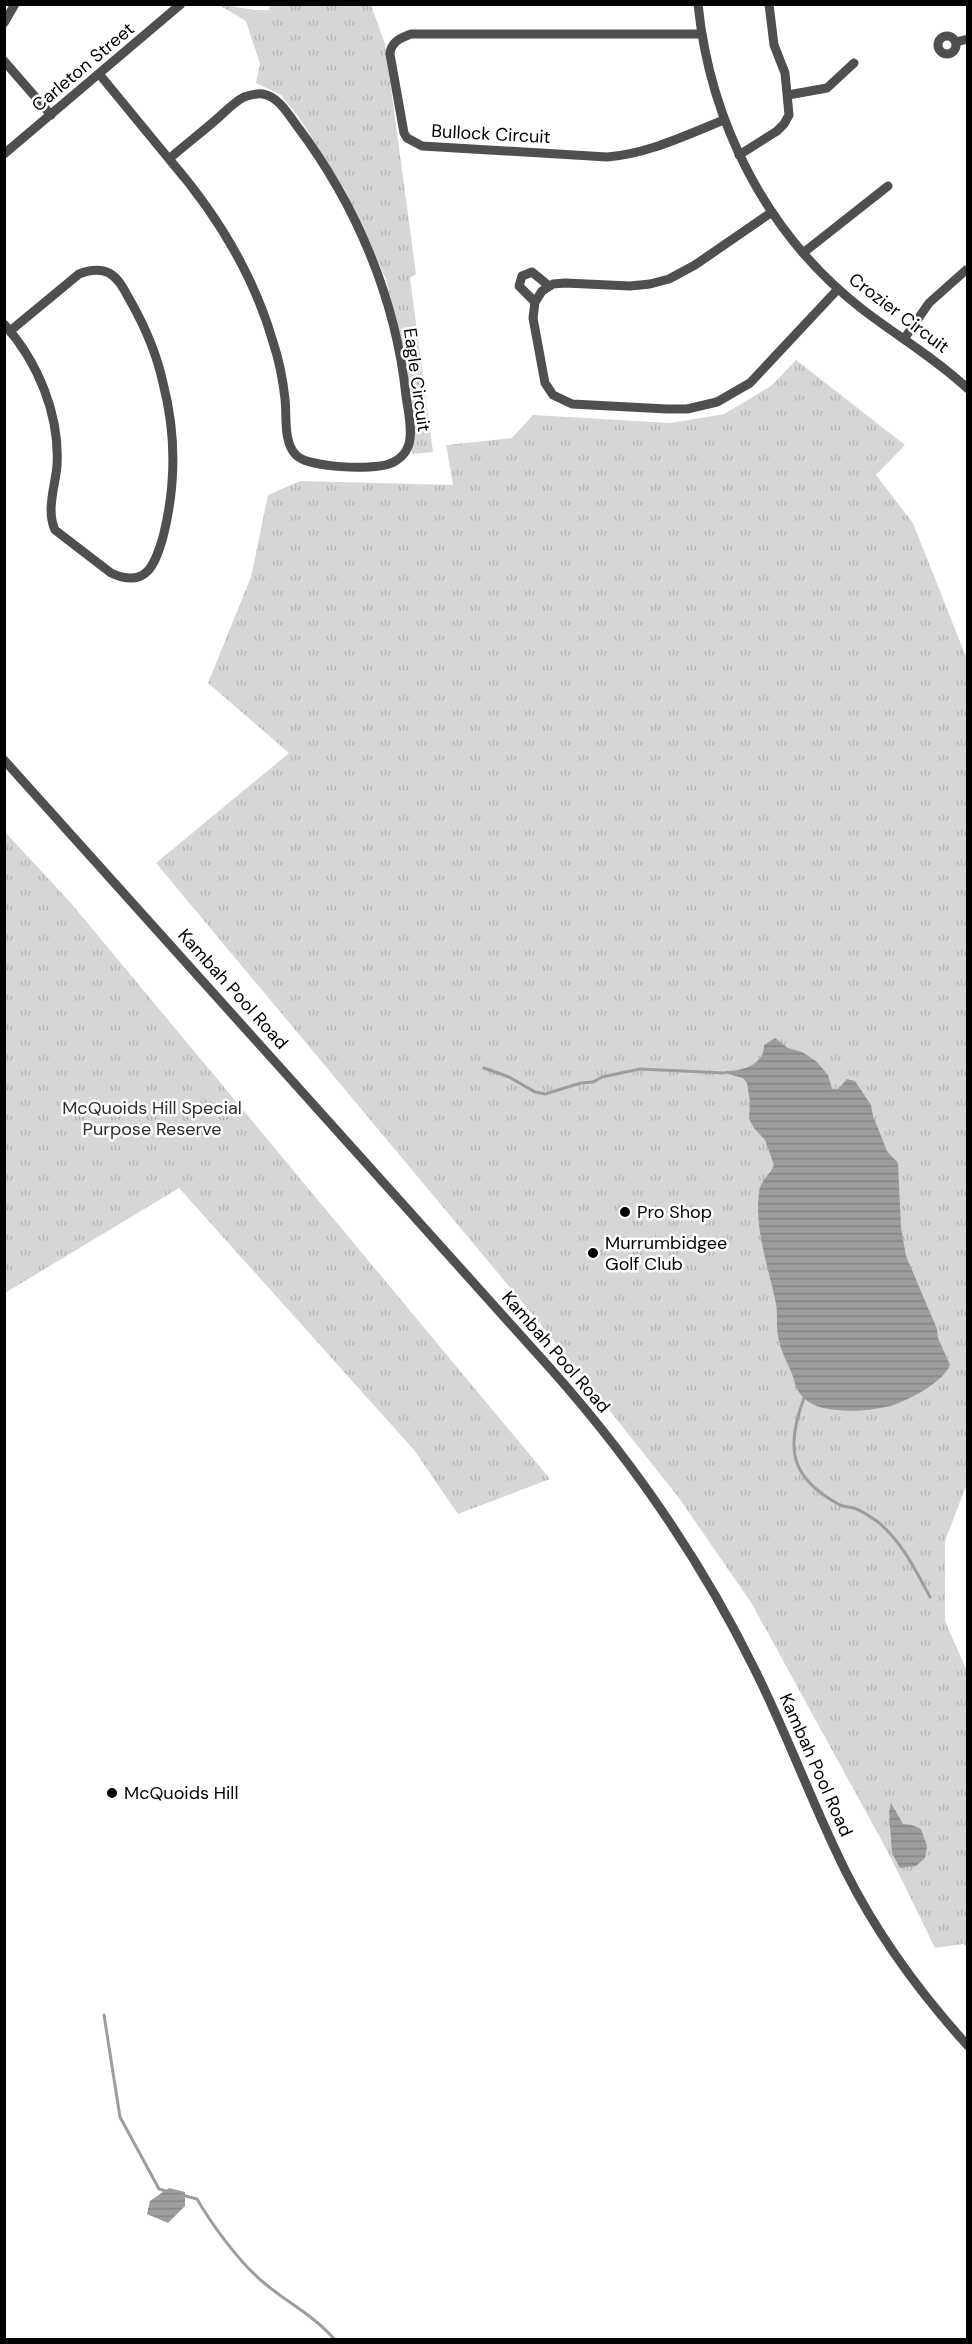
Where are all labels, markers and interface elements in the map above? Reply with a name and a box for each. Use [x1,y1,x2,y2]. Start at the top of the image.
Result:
street label: Carleton Street [27,17,139,117]
street label: Bullock Circuit [431,119,551,149]
street label: Crozier Circuit [844,267,954,359]
street label: Eagle Circuit [398,327,436,433]
street label: Kambah Pool Road [173,924,293,1054]
park label: McQuoids Hill Special Purpose Reserve [62,1096,242,1141]
place label: Pro Shop [637,1200,712,1224]
marker: Pro Shop [618,1205,632,1219]
place label: Murrumbidgee Golf Club [605,1231,727,1276]
marker: Murrumbidgee Golf Club [586,1246,600,1260]
street label: Kambah Pool Road [496,1286,616,1418]
street label: Kambah Pool Road [774,1690,858,1840]
place label: McQuoids Hill [124,1781,238,1805]
marker: McQuoids Hill [105,1786,119,1800]

